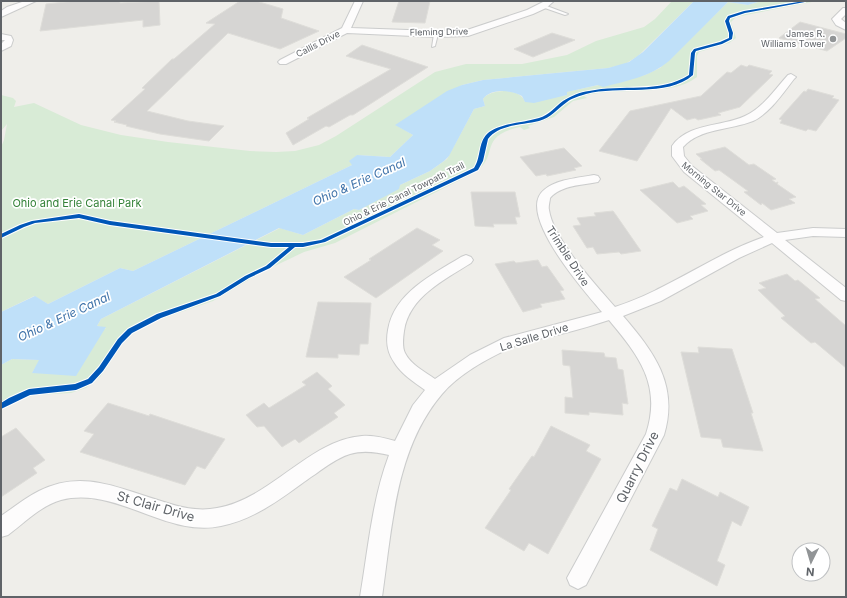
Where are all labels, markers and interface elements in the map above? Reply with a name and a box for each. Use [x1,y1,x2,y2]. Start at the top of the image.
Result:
street label: Fleming Drive [410,25,468,38]
street label: Callis Drive [294,28,342,59]
place label: James R. Williams Tower [761,28,826,49]
marker: James R. Williams Tower [828,34,838,44]
water label: Ohio & Erie Canal [310,154,408,209]
street label: Ohio & Erie Canal Towpath Trail [341,159,466,228]
street label: Morning Star Drive [680,159,749,218]
park label: Ohio and Erie Canal Park [12,196,142,210]
street label: Trimble Drive [543,223,593,289]
water label: Ohio & Erie Canal [15,289,112,344]
street label: La Salle Drive [498,320,570,354]
street label: Quarry Drive [612,428,662,506]
street label: St Clair Drive [115,487,197,525]
north arrow [791,542,831,582]
text: N [805,565,815,579]

